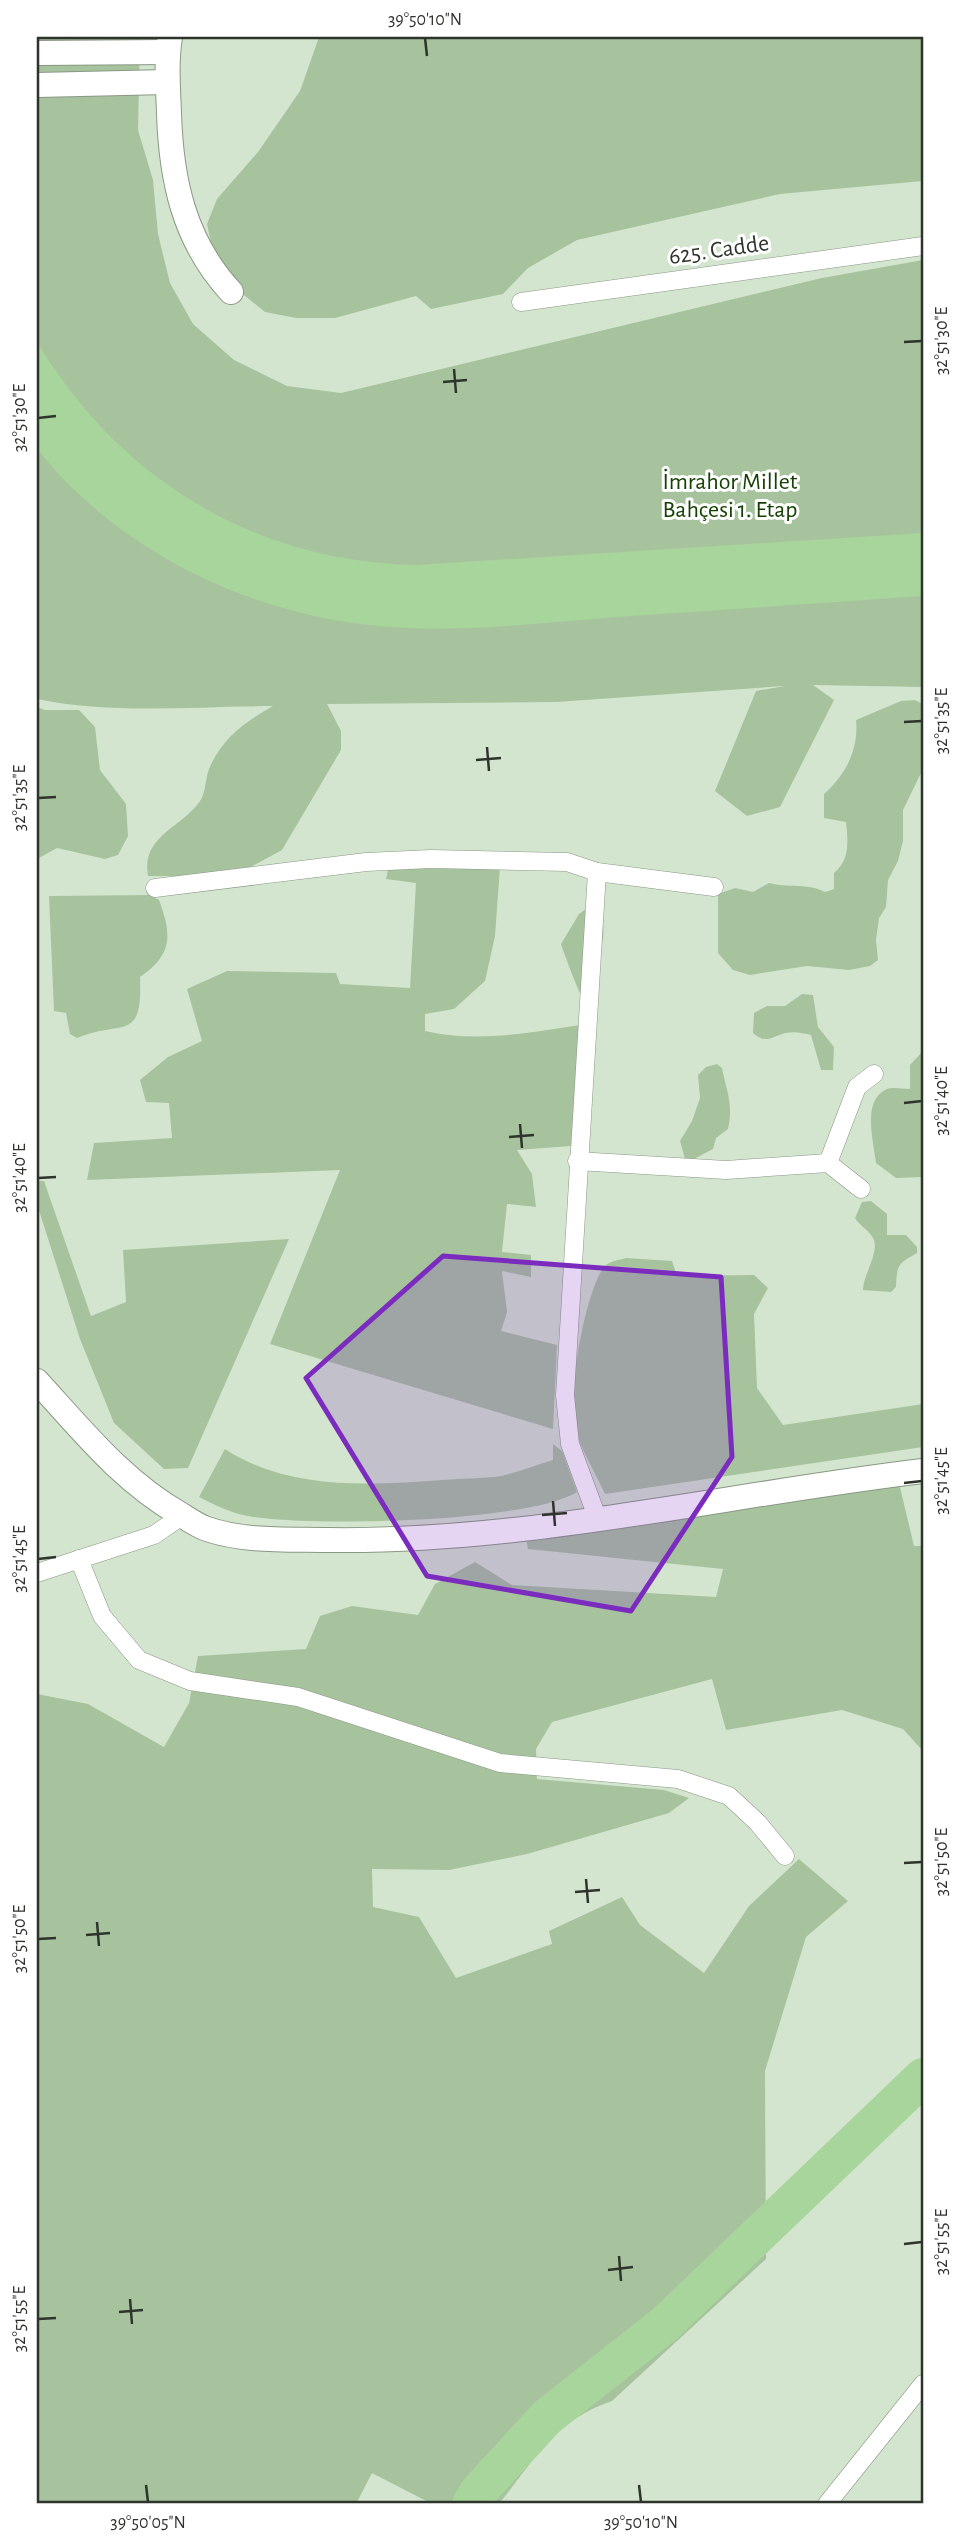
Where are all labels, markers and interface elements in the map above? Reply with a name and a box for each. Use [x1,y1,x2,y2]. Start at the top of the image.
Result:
text: 39°50'10"N [388,11,462,29]
street label: 625. Cadde [667,231,771,269]
text: 32°51'30"E [933,307,951,375]
text: 32°51'30"E [11,384,29,452]
park label: İmrahor Millet Bahçesi 1. Etap [662,469,798,522]
text: 32°51'35"E [933,688,951,754]
text: 32°51'35"E [11,765,29,831]
text: 32°51'40"E [933,1066,951,1136]
text: 32°51'40"E [11,1143,29,1213]
text: 32°51'45"E [933,1447,951,1515]
text: 32°51'45"E [11,1525,29,1593]
text: 32°51'50"E [933,1828,951,1896]
text: 32°51'50"E [11,1905,29,1973]
text: 32°51'55"E [933,2209,951,2275]
text: 32°51'55"E [11,2286,29,2352]
text: 39°50'05"N [110,2514,186,2532]
text: 39°50'10"N [604,2514,678,2532]

